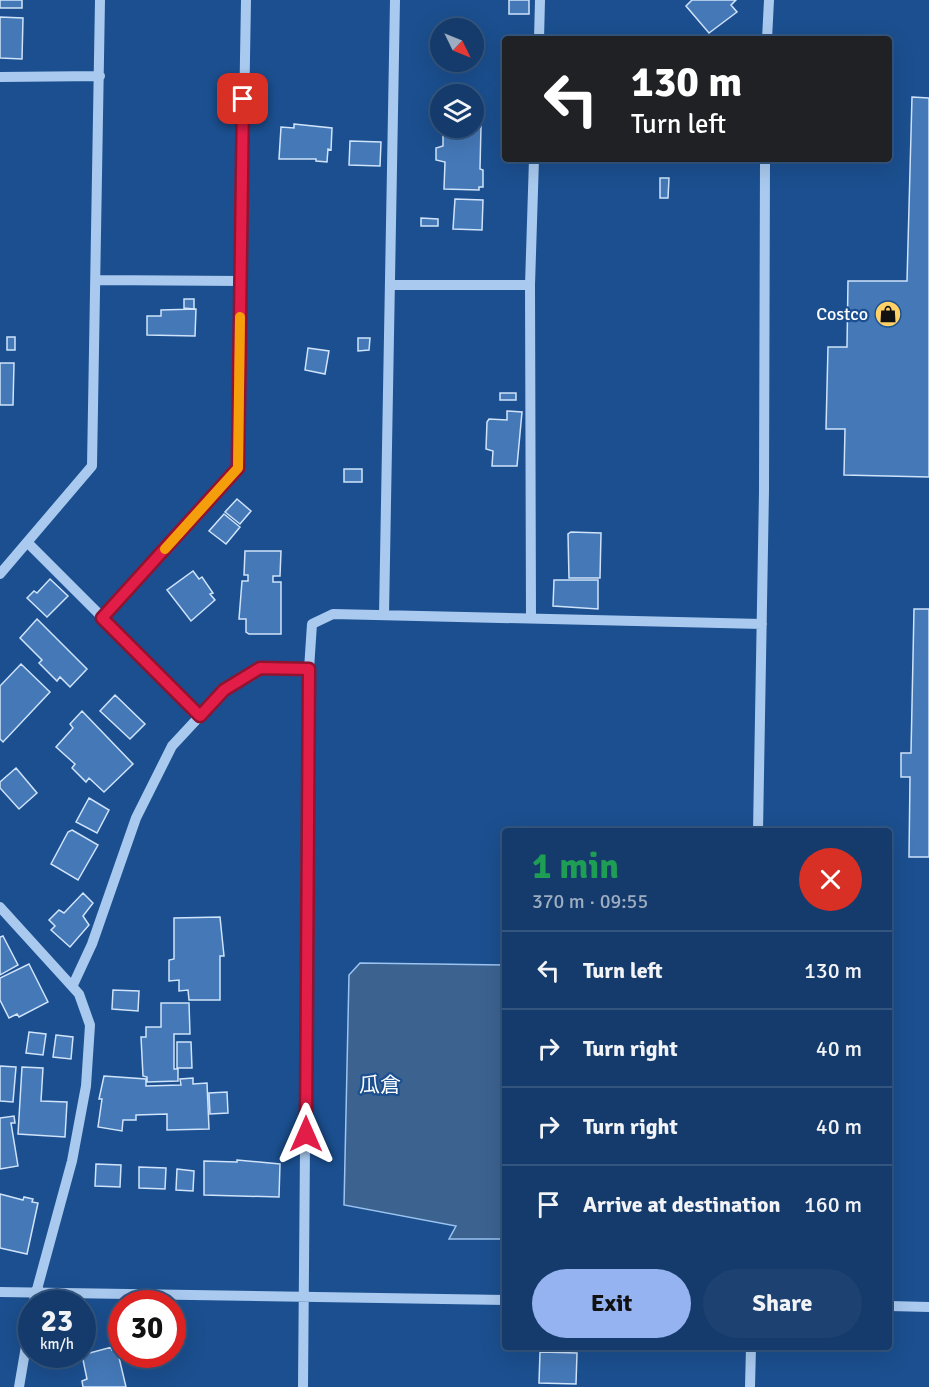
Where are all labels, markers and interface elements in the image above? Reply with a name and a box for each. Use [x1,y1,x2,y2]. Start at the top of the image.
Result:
north arrow [430,18,484,72]
map controls [430,18,484,138]
text: 130 m [631,57,742,108]
icon: left [532,60,610,138]
pin [217,73,268,124]
icon: arrive [226,82,259,115]
button: layers [430,84,484,138]
text: Turn left [631,108,726,141]
shop icon: Costco [873,299,903,329]
place label: Costco [816,303,868,325]
text: 1 min [532,844,619,889]
button: close [799,848,862,911]
text: 370 m · 09:55 [532,889,648,914]
icon: left [532,954,565,987]
text: Turn left [583,957,663,984]
text: 130 m [804,957,862,984]
icon: right [532,1032,565,1065]
text: Turn right [583,1035,678,1062]
text: 40 m [816,1035,862,1062]
district label: 瓜倉 [359,1072,401,1098]
position arrow [274,1102,338,1166]
icon: right [532,1110,565,1143]
text: Turn right [583,1113,678,1140]
text: 40 m [816,1113,862,1140]
icon: arrive [532,1188,565,1221]
text: Arrive at destination [583,1191,780,1218]
text: 160 m [804,1191,862,1218]
button: Exit [532,1269,691,1338]
button: Share [703,1269,862,1338]
speed limit sign: 30 [108,1290,186,1368]
text: 23 [41,1303,73,1340]
text: km/h [40,1335,74,1353]

